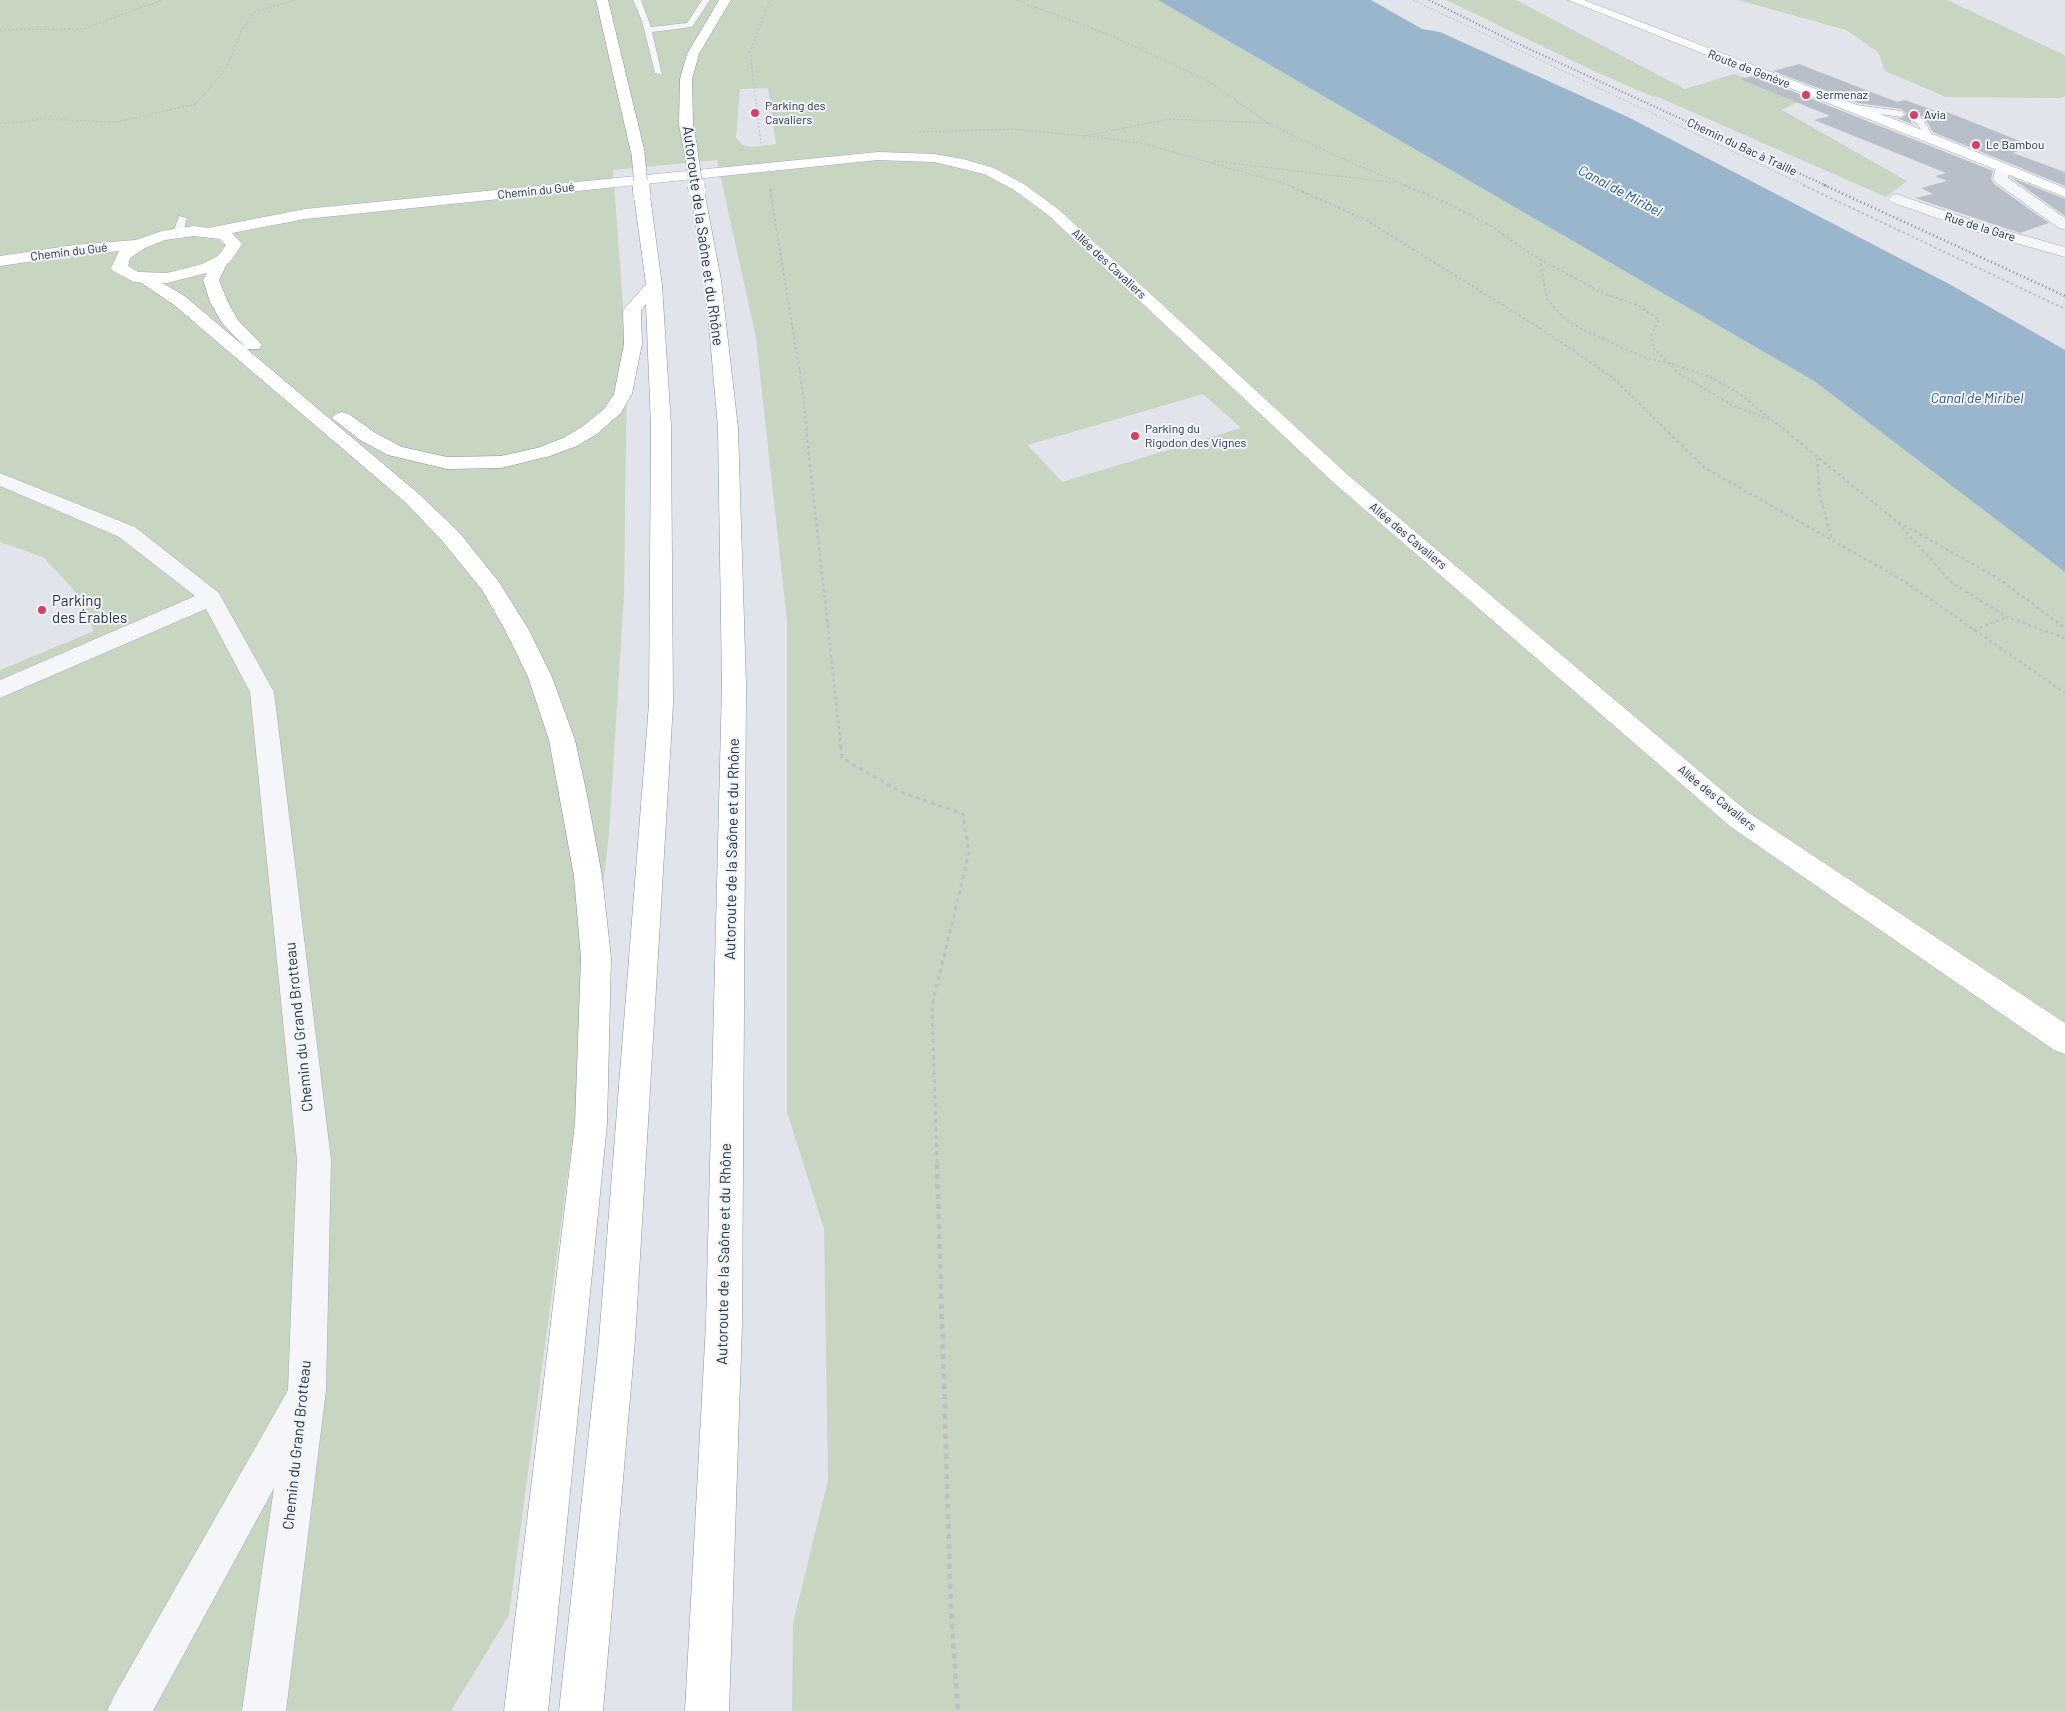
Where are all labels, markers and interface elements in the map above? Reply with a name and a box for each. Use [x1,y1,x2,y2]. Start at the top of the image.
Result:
street label: Route de Genève [1706,47,1792,91]
place label: Sermenaz [1816,88,1868,102]
marker: Sermenaz [1800,89,1812,101]
place label: Parking des Cavaliers [765,99,826,127]
marker: Parking des Cavaliers [749,107,761,119]
place label: Avia [1924,108,1946,122]
marker: Avia [1908,109,1920,121]
street label: Chemin du Bac à Traille [1685,115,1799,179]
street label: Autoroute de la Saône et du Rhône [679,125,727,347]
place label: Le Bambou [1986,138,2045,152]
marker: Le Bambou [1970,139,1982,151]
water label: Canal de Miribel [1575,162,1665,220]
street label: Chemin du Gué [497,180,575,202]
street label: Rue de la Gare [1943,209,2017,245]
street label: Allée des Cavaliers [1069,226,1149,302]
street label: Chemin du Gué [30,240,108,264]
water label: Canal de Miribel [1931,390,2023,406]
place label: Parking du Rigodon des Vignes [1145,422,1246,450]
marker: Parking du Rigodon des Vignes [1129,430,1141,442]
street label: Allée des Cavaliers [1366,500,1450,572]
place label: Parking des Érables [52,592,127,627]
marker: Parking des Érables [36,604,48,616]
street label: Autoroute de la Saône et du Rhône [721,738,743,960]
street label: Allée des Cavaliers [1675,762,1759,834]
street label: Chemin du Grand Brotteau [281,941,317,1113]
street label: Autoroute de la Saône et du Rhône [713,1143,735,1365]
street label: Chemin du Grand Brotteau [279,1359,315,1531]

